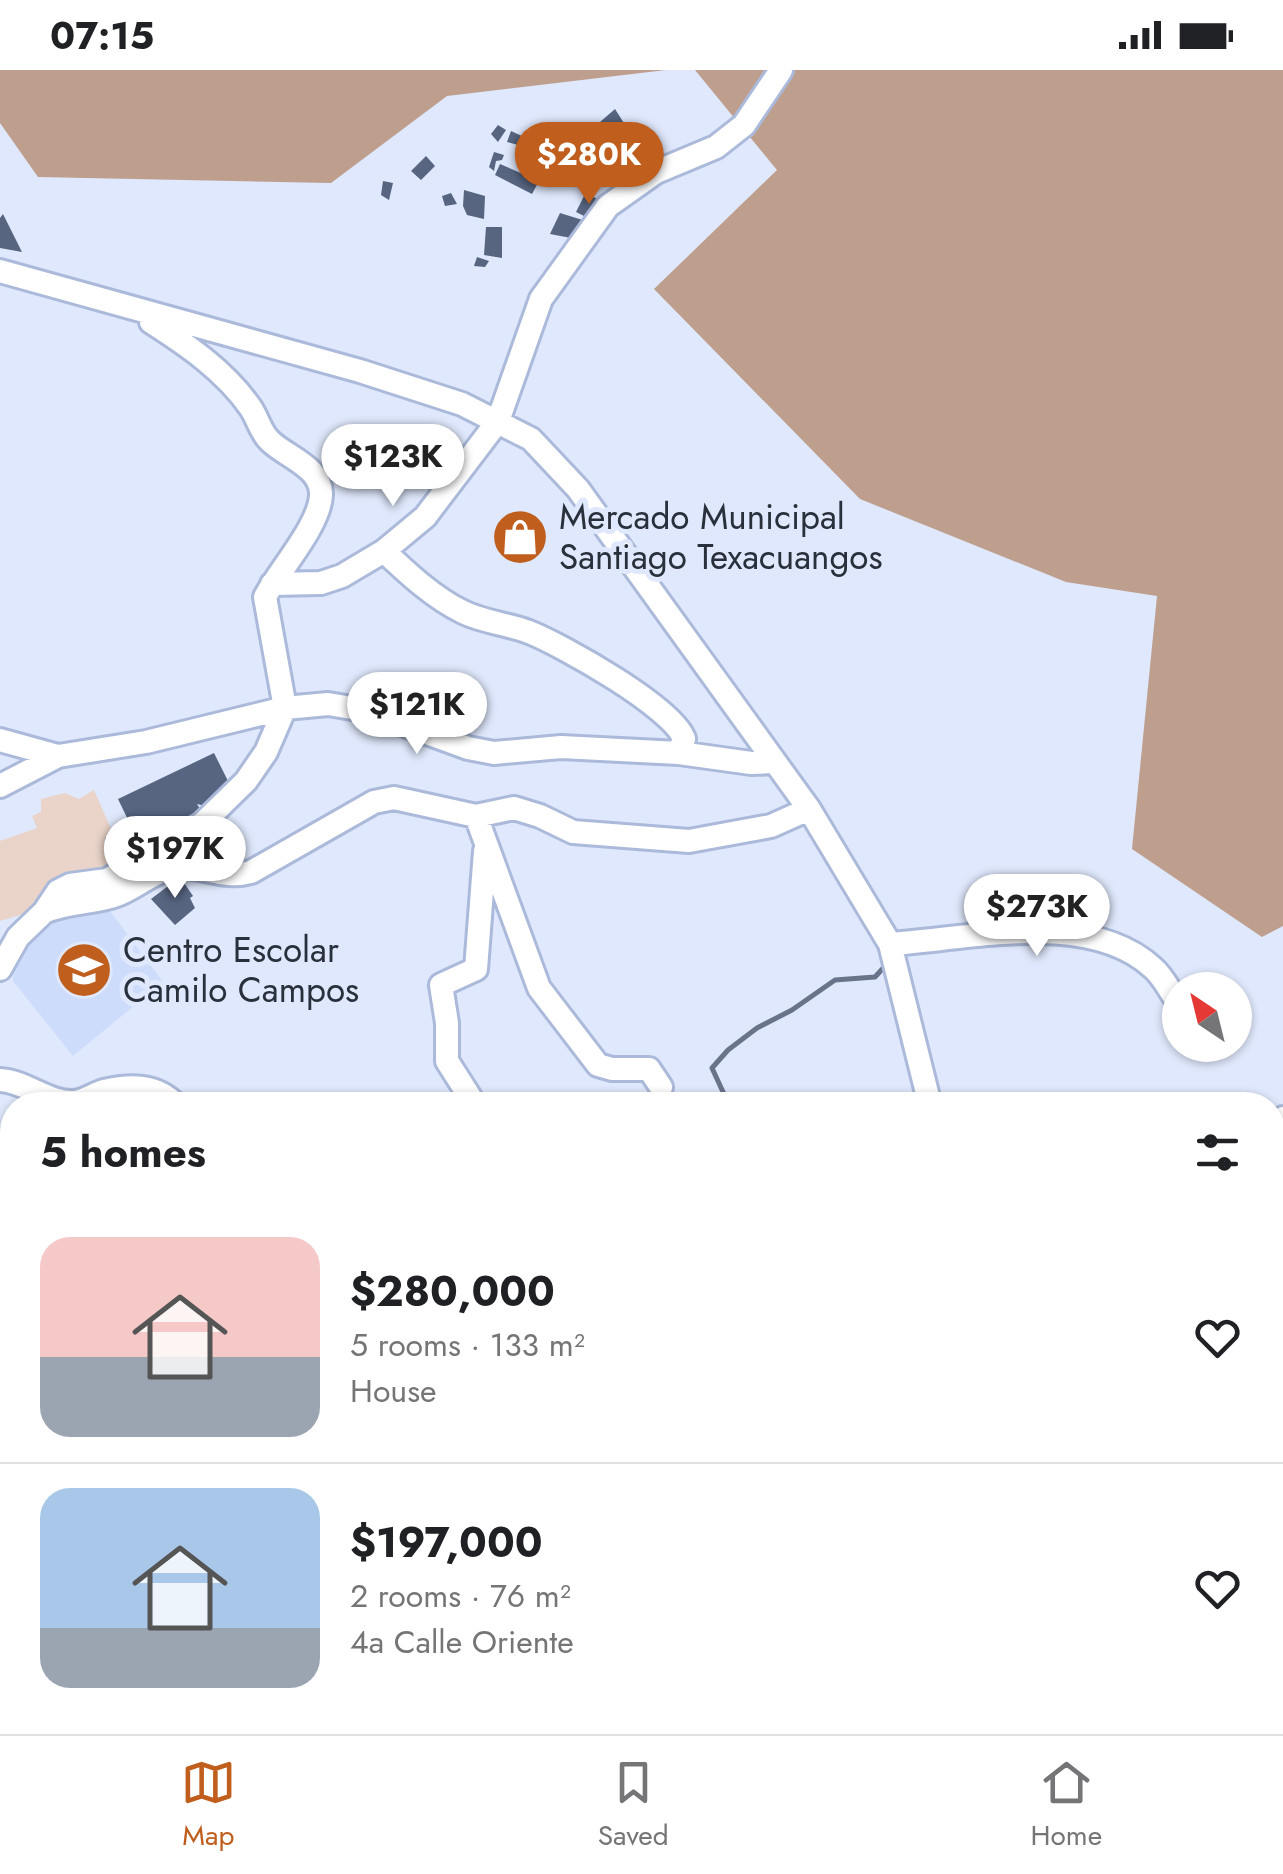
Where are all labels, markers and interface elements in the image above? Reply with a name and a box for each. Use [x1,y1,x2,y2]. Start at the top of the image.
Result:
text: 07:15 [50,8,154,63]
pin: $280K [519,122,659,207]
text: $280K [537,131,641,177]
pin: $123K [323,424,463,509]
text: $123K [343,433,443,479]
place label: Mercado Municipal Santiago Texacuangos [559,492,883,582]
shop icon: Mercado Municipal Santiago Texacuangos [490,507,550,567]
pin: $121K [347,672,487,757]
text: $121K [369,681,465,727]
pin: $197K [105,816,245,901]
text: $197K [126,825,224,871]
pin: $273K [967,874,1107,959]
text: $273K [986,883,1088,929]
place label: Centro Escolar Camilo Campos [123,925,359,1015]
school or university icon: Centro Escolar Camilo Campos [54,940,114,1000]
north arrow [1162,972,1252,1062]
map controls [1162,972,1252,1062]
text: 5 homes [40,1122,206,1183]
icon: filters [1190,1125,1245,1180]
text: $280,000 [350,1261,555,1322]
icon: home [120,1277,240,1397]
icon: heart [1190,1310,1245,1365]
text: 5 rooms · 133 m² [350,1322,585,1368]
text: House [350,1368,437,1414]
text: $197,000 [350,1512,543,1573]
icon: home [120,1528,240,1648]
icon: heart [1190,1561,1245,1616]
text: 2 rooms · 76 m² [350,1573,571,1619]
text: 4a Calle Oriente [350,1619,574,1665]
tab: Map [181,1755,236,1856]
tab: Saved [598,1755,669,1856]
tab: Home [1030,1755,1102,1856]

